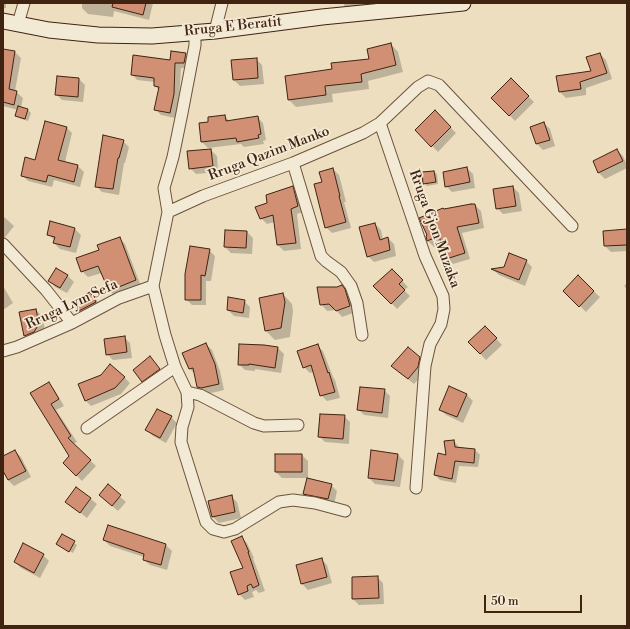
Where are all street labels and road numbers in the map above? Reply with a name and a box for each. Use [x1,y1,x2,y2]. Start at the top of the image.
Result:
street label: Rruga E Beratit [183,14,283,40]
street label: Rruga Qazim Manko [206,123,332,185]
street label: Rruga Gjon Muzaka [405,168,463,290]
street label: Rruga Lym Sefa [23,276,121,334]

